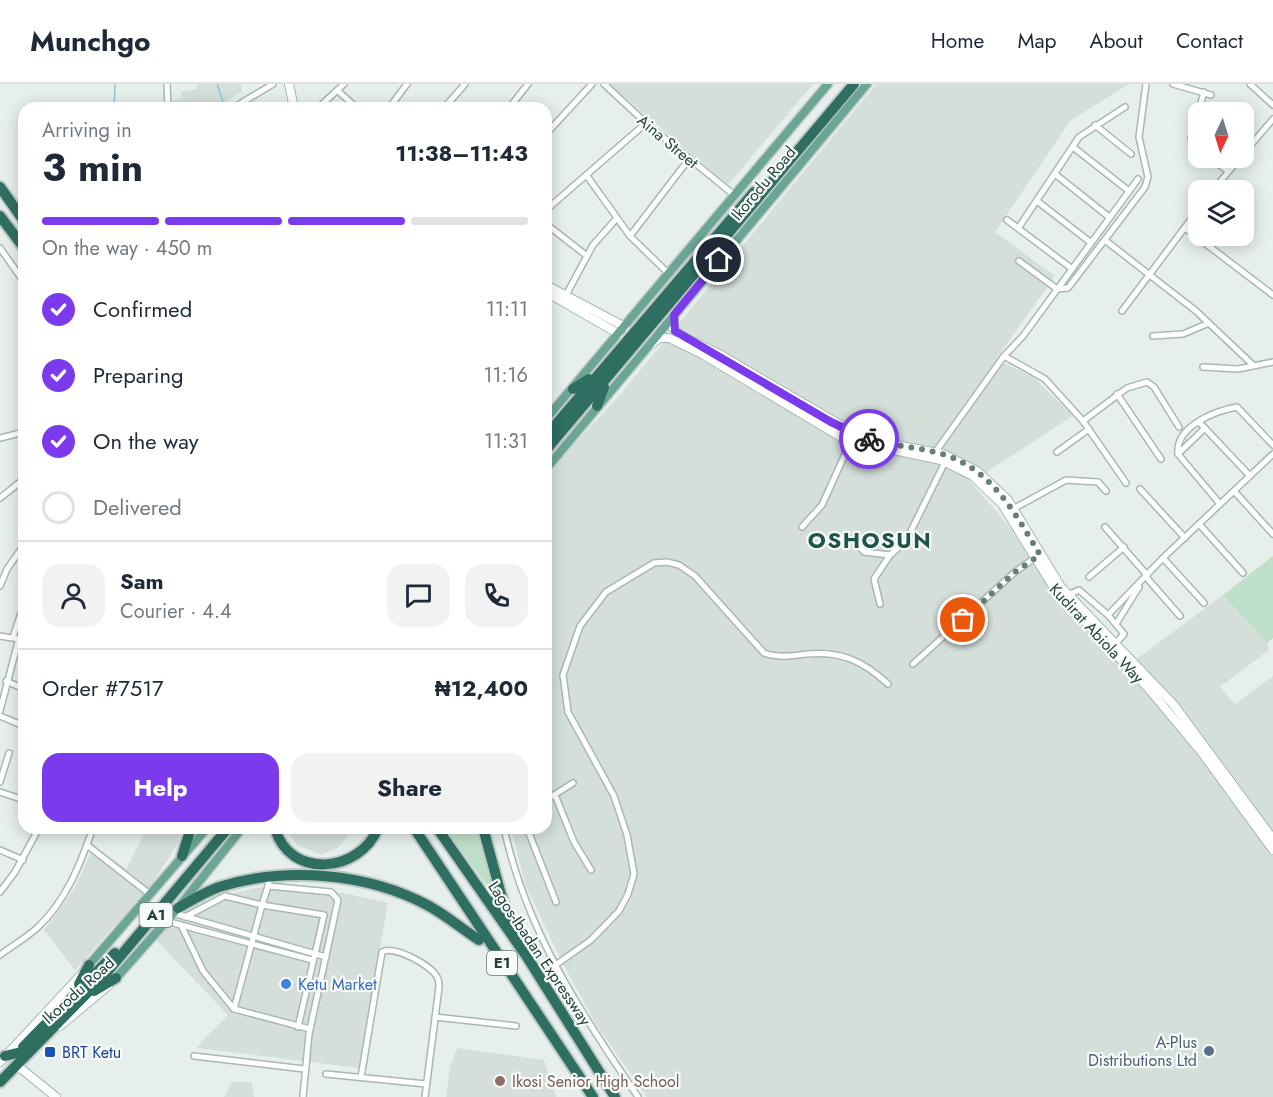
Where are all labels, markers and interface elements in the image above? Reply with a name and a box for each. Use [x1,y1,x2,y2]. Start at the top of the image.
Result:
text: Munchgo [30,21,151,62]
text: Home [931,26,984,56]
text: Map [1017,26,1057,56]
text: About [1090,26,1143,56]
text: Contact [1176,26,1243,56]
north arrow [1188,102,1254,168]
map controls [1188,102,1254,246]
street label: Aina Street [632,109,703,174]
text: Arriving in [42,116,132,145]
text: 11:38–11:43 [395,137,528,169]
text: 3 min [42,139,143,196]
street label: Ikorodu Road [726,141,801,225]
button: layers [1188,180,1254,246]
text: On the way · 450 m [42,234,212,263]
pin [693,234,744,285]
icon: home [702,243,735,276]
icon: check [42,293,75,326]
text: Confirmed [93,293,192,325]
text: 11:11 [486,295,528,324]
icon: check [42,359,75,392]
text: Preparing [93,359,184,391]
text: 11:16 [483,361,528,390]
courier [839,409,899,469]
icon: bike [853,423,886,456]
icon: check [42,425,75,458]
text: On the way [93,425,198,457]
text: 11:31 [484,427,528,456]
text: Delivered [93,491,182,523]
district label: OSHOSUN [808,524,932,556]
button: person [42,564,105,627]
button: chat [387,564,450,627]
button: phone [465,564,528,627]
text: Sam [120,565,164,597]
street label: Kudirat Abiola Way [1044,578,1150,689]
pin [937,594,988,645]
text: Courier · 4.4 [120,597,232,626]
icon: bag [946,603,979,636]
text: Order #7517 [42,672,164,704]
text: ₦12,400 [435,672,528,704]
button: Help [42,753,279,822]
button: Share [291,753,528,822]
street label: Lagos-Ibadan Expressway [483,876,597,1031]
road number: A1 [140,903,172,927]
road number: E1 [487,951,517,975]
street label: Ikorodu Road [37,952,120,1029]
place label: Ketu Market [298,973,377,996]
marker: Ketu Market [279,977,293,991]
place label: A-Plus Distributions Ltd [1088,1031,1197,1072]
place label: BRT Ketu [62,1041,121,1064]
marker: A-Plus Distributions Ltd [1202,1044,1216,1058]
marker: BRT Ketu [43,1045,57,1059]
place label: Ikosi Senior High School [512,1070,679,1093]
marker: Ikosi Senior High School [493,1074,507,1088]

